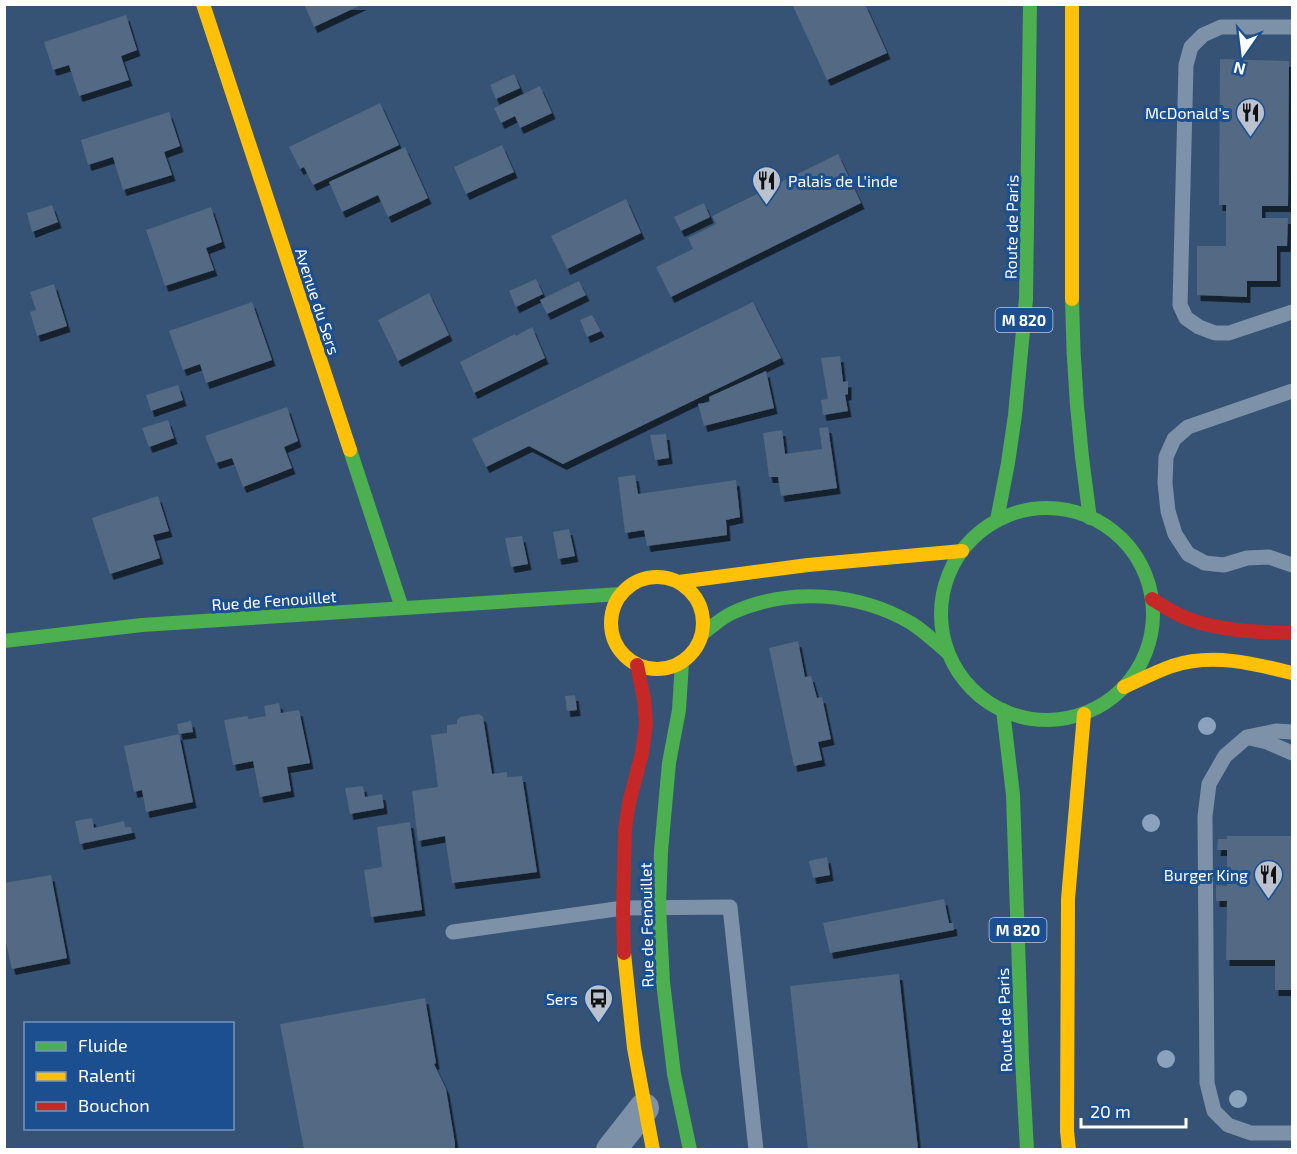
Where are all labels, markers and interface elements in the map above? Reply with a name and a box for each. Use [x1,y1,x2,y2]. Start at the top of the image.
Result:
north arrow [1213,24,1273,84]
text: N [1231,58,1247,80]
restaurant icon: McDonald's [1235,96,1267,138]
place label: McDonald's [1145,103,1230,122]
restaurant icon: Palais de L'inde [751,164,783,206]
place label: Palais de L'inde [788,171,898,190]
street label: Route de Paris [1001,175,1021,279]
street label: Avenue du Sers [292,245,344,357]
road number: M 820 [996,308,1052,332]
street label: Rue de Fenouillet [211,586,337,614]
restaurant icon: Burger King [1253,858,1285,900]
street label: Rue de Fenouillet [635,862,657,988]
place label: Burger King [1164,865,1248,884]
road number: M 820 [990,918,1046,942]
street label: Route de Paris [993,968,1015,1072]
bus stop icon: Sers [583,982,615,1024]
place label: Sers [546,989,578,1008]
legend [24,1022,234,1130]
text: Fluide [78,1034,128,1056]
text: Ralenti [78,1064,136,1086]
scale bar [1081,1091,1186,1129]
text: Bouchon [78,1094,150,1116]
text: 20 m [1090,1100,1131,1122]

